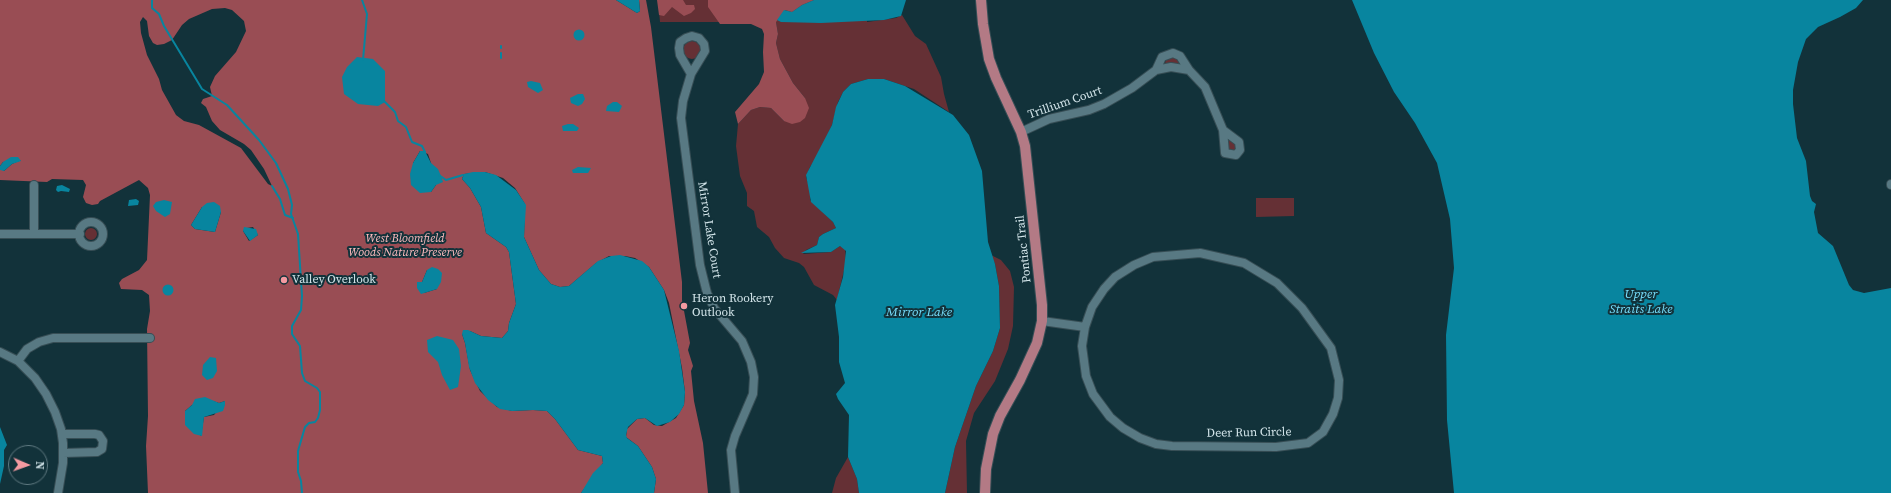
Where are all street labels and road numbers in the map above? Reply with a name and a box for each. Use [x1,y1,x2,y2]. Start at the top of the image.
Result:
street label: Trillium Court [1026,84,1104,122]
street label: Mirror Lake Court [694,181,724,279]
street label: Pontiac Trail [1013,214,1035,284]
street label: Deer Run Circle [1206,425,1292,441]

